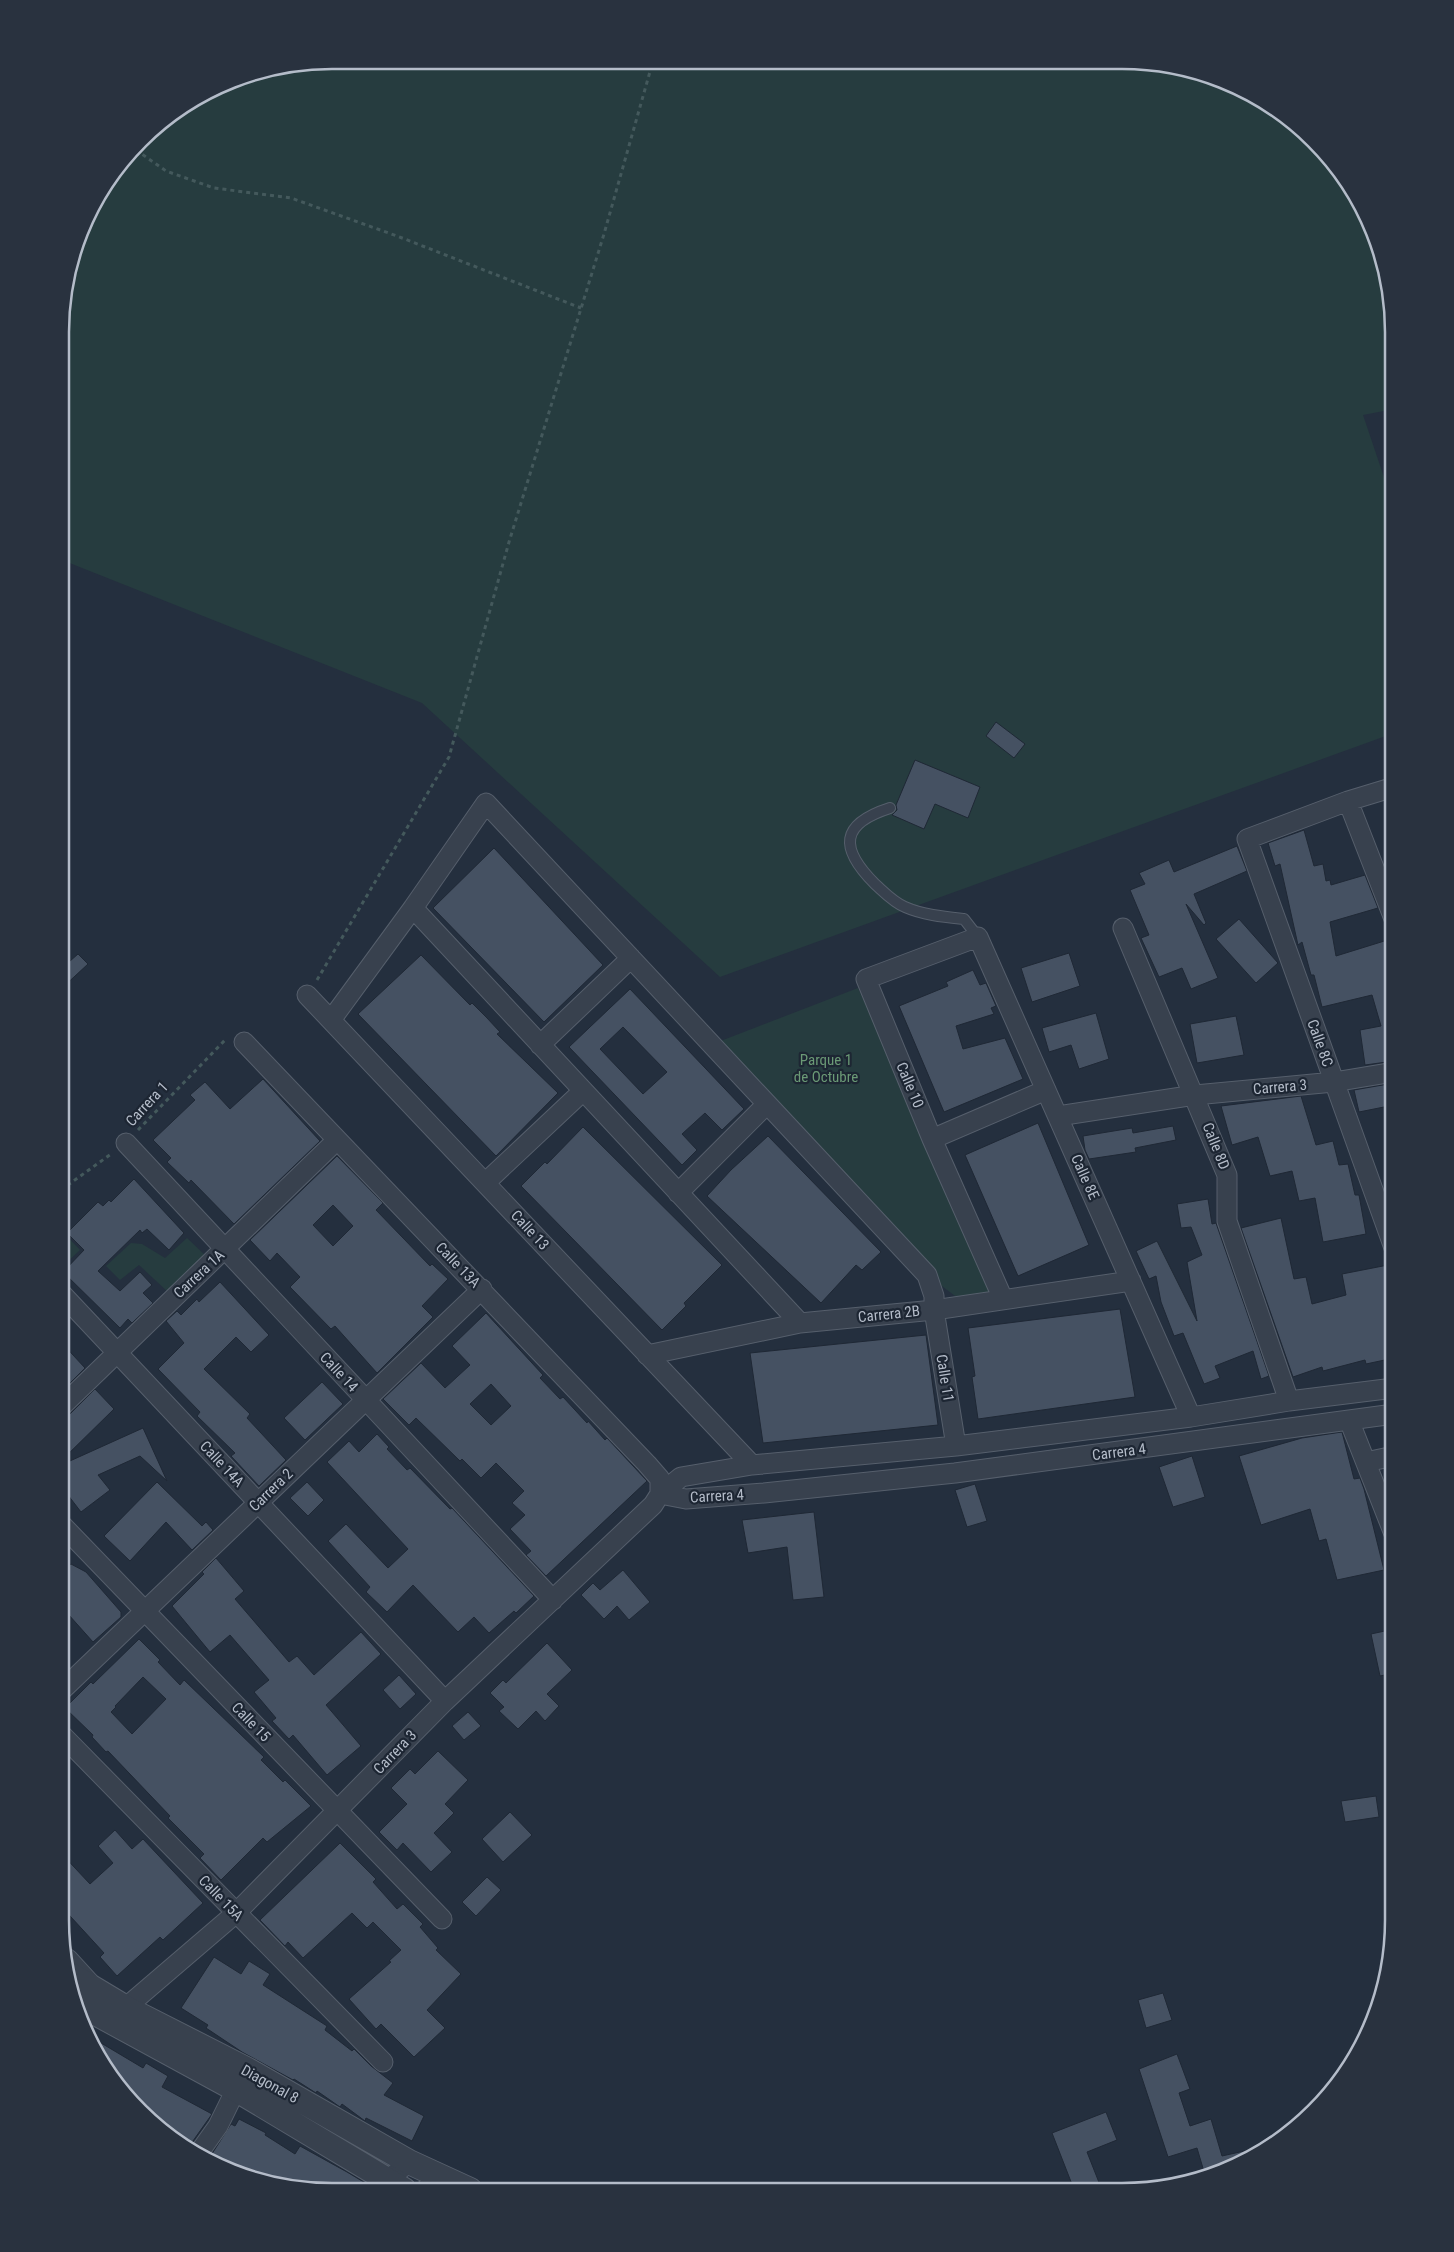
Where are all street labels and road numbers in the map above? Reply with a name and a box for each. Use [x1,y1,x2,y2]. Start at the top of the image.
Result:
street label: Calle 8C [1303,1017,1337,1069]
street label: Calle 10 [892,1059,928,1111]
street label: Carrera 3 [1252,1076,1308,1098]
street label: Carrera 1 [122,1078,172,1130]
street label: Calle 8D [1198,1120,1234,1172]
street label: Calle 8E [1067,1151,1103,1203]
street label: Calle 13 [507,1206,553,1254]
street label: Calle 13A [432,1238,484,1292]
street label: Carrera 1A [170,1246,228,1302]
street label: Carrera 2B [857,1302,921,1326]
street label: Calle 14 [316,1348,362,1396]
street label: Calle 11 [932,1353,958,1403]
street label: Calle 14A [196,1437,248,1491]
street label: Carrera 4 [1091,1440,1147,1464]
street label: Carrera 2 [245,1465,297,1515]
street label: Carrera 4 [690,1486,744,1506]
street label: Calle 15 [228,1699,274,1745]
street label: Carrera 3 [370,1726,420,1778]
street label: Calle 15A [195,1871,247,1925]
street label: Diagonal 8 [238,2061,302,2107]

